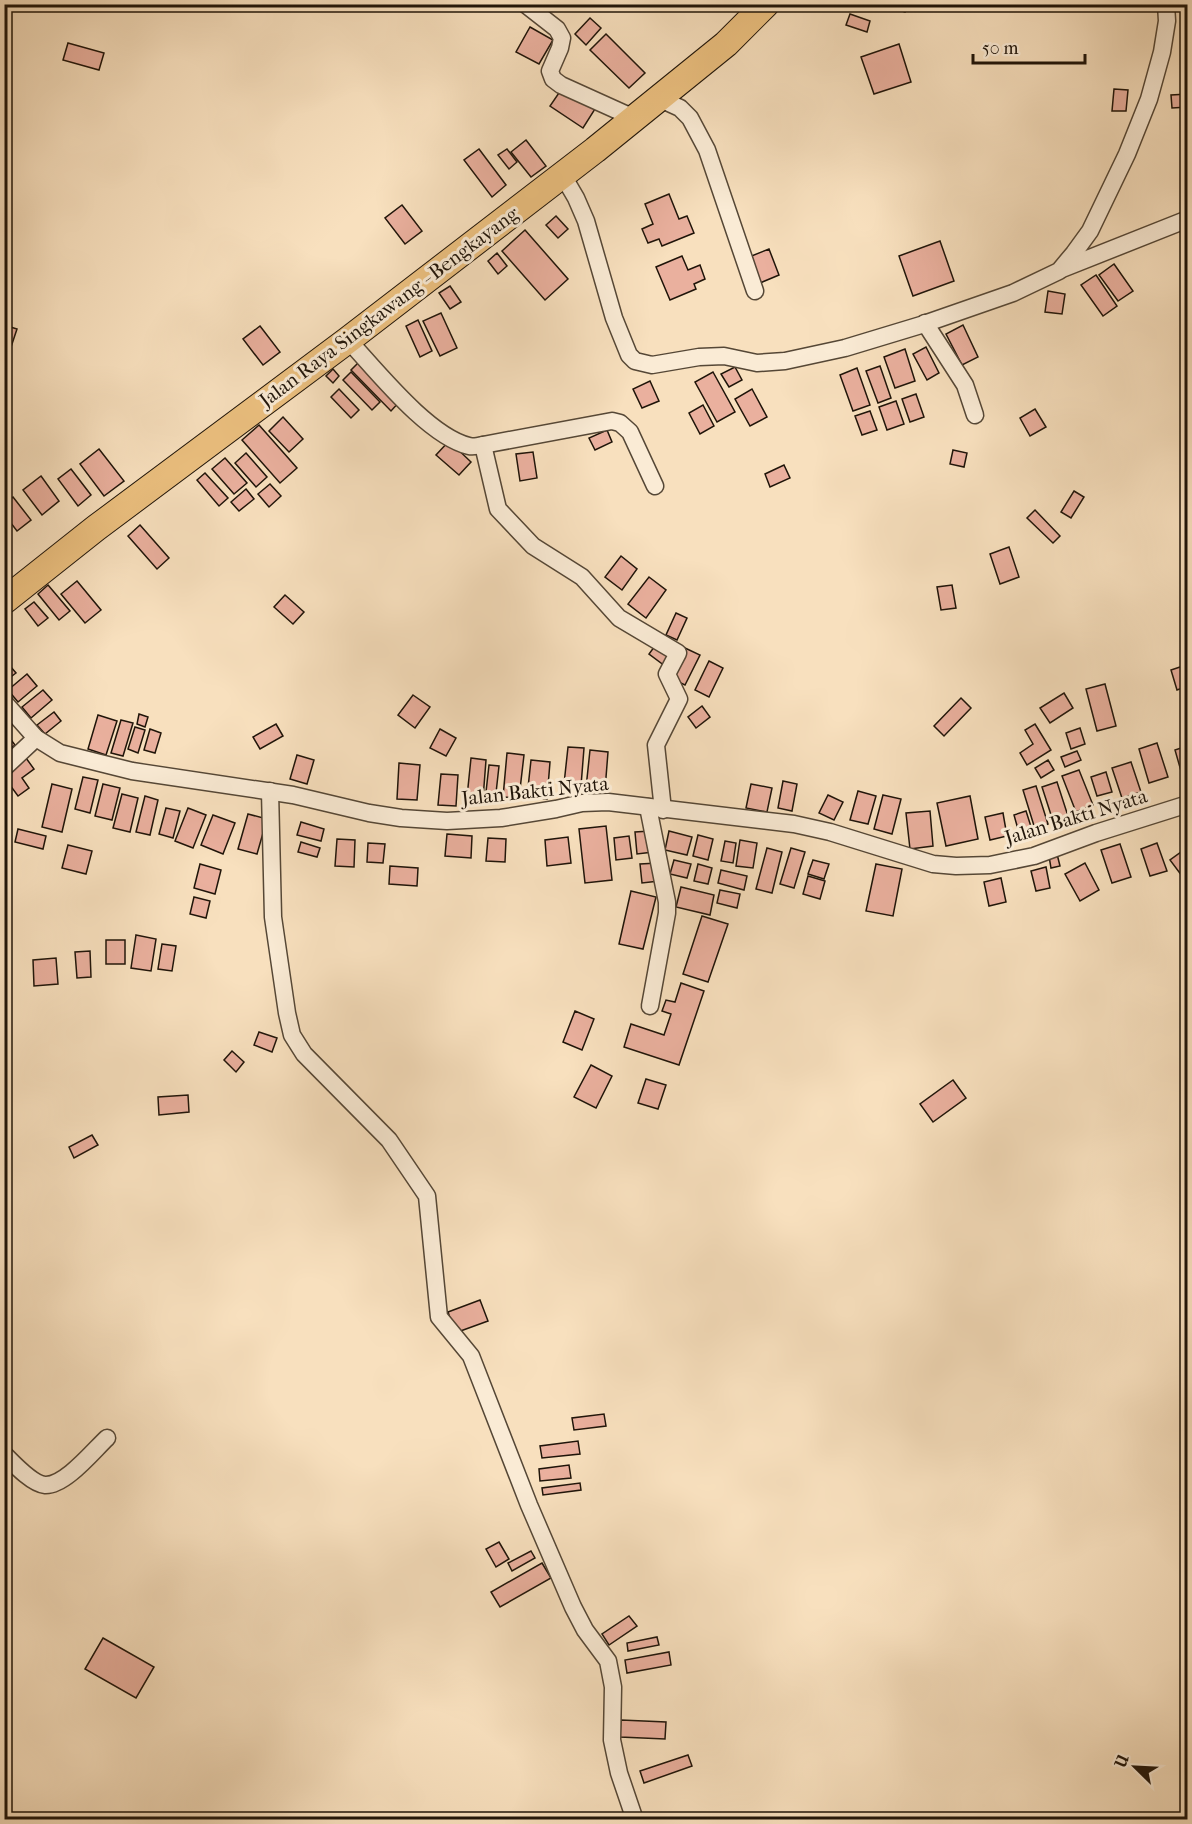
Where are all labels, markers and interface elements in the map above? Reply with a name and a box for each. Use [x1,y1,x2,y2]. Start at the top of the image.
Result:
scale bar [973,27,1086,65]
text: 50 m [982,38,1019,59]
street label: Jalan Raya Singkawang - Bengkayang [253,202,523,413]
street label: Jalan Bakti Nyata [458,772,610,810]
street label: Jalan Bakti Nyata [1000,784,1151,850]
north arrow [1105,1737,1165,1797]
text: U [1110,1751,1133,1772]

